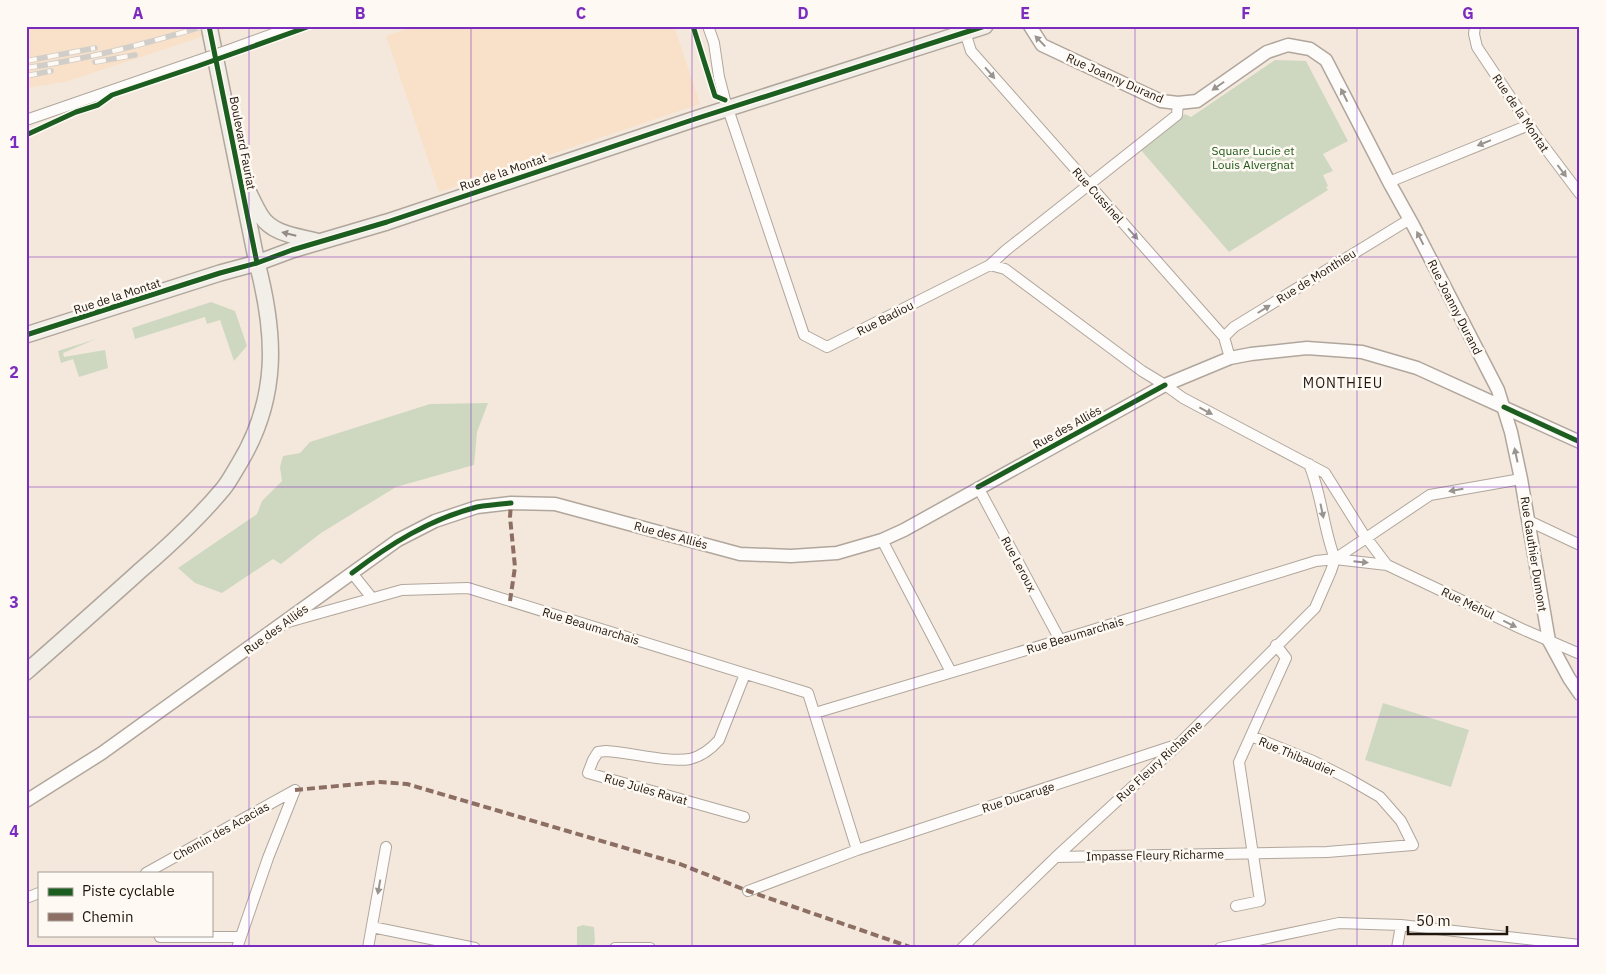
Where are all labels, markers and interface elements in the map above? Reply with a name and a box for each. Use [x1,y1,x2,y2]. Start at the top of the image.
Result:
text: A [133,3,144,23]
text: B [355,3,366,23]
text: C [576,3,586,23]
text: D [797,3,809,23]
text: E [1020,3,1030,23]
text: F [1241,3,1251,23]
text: G [1462,3,1474,23]
one-way arrow [1034,35,1046,47]
street label: Rue Joanny Durand [1064,50,1166,106]
one-way arrow [984,66,996,78]
street label: Rue de la Montat [1489,71,1553,155]
one-way arrow [1211,81,1225,91]
one-way arrow [1340,88,1348,102]
street label: Boulevard Fauriat [227,95,259,191]
text: 1 [9,132,19,152]
one-way arrow [1477,140,1491,148]
park label: Square Lucie et Louis Alvergnat [1212,143,1294,172]
street label: Rue de la Montat [458,150,548,194]
street label: Rue Cussinel [1069,164,1127,226]
one-way arrow [1557,164,1567,178]
one-way arrow [1127,227,1138,240]
one-way arrow [281,230,296,238]
one-way arrow [1416,231,1424,246]
street label: Rue de Monthieu [1273,246,1359,306]
street label: Rue Joanny Durand [1424,257,1486,357]
street label: Rue de la Montat [71,275,163,317]
street label: Rue Badiou [854,297,916,339]
one-way arrow [1257,304,1270,313]
text: 2 [9,362,19,382]
district label: MONTHIEU [1303,374,1383,392]
street label: Rue des Alliés [1030,402,1104,452]
one-way arrow [1198,407,1213,415]
one-way arrow [1512,447,1520,462]
one-way arrow [1448,487,1464,495]
street label: Rue Gauthier Dumont [1517,495,1551,613]
one-way arrow [1319,503,1327,519]
street label: Rue des Alliés [632,518,710,552]
street label: Rue Leroux [998,534,1040,594]
one-way arrow [1353,558,1369,566]
street label: Rue Mehul [1439,584,1497,622]
text: 3 [9,592,19,612]
street label: Rue des Alliés [241,601,311,657]
street label: Rue Beaumarchais [541,604,642,648]
street label: Rue Beaumarchais [1025,613,1126,657]
one-way arrow [1503,620,1517,628]
street label: Rue Fleury Richarme [1113,717,1205,805]
street label: Rue Thibaudier [1256,733,1338,779]
street label: Rue Jules Ravat [603,770,689,808]
street label: Rue Ducaruge [980,778,1057,816]
street label: Chemin des Acacias [170,798,272,864]
text: 4 [9,821,19,841]
street label: Impasse Fleury Richarme [1086,846,1224,864]
legend [38,872,212,936]
one-way arrow [374,879,382,895]
text: Piste cyclable [82,881,175,900]
scale bar [1408,904,1507,936]
text: Chemin [82,907,133,926]
text: 50 m [1416,911,1451,930]

